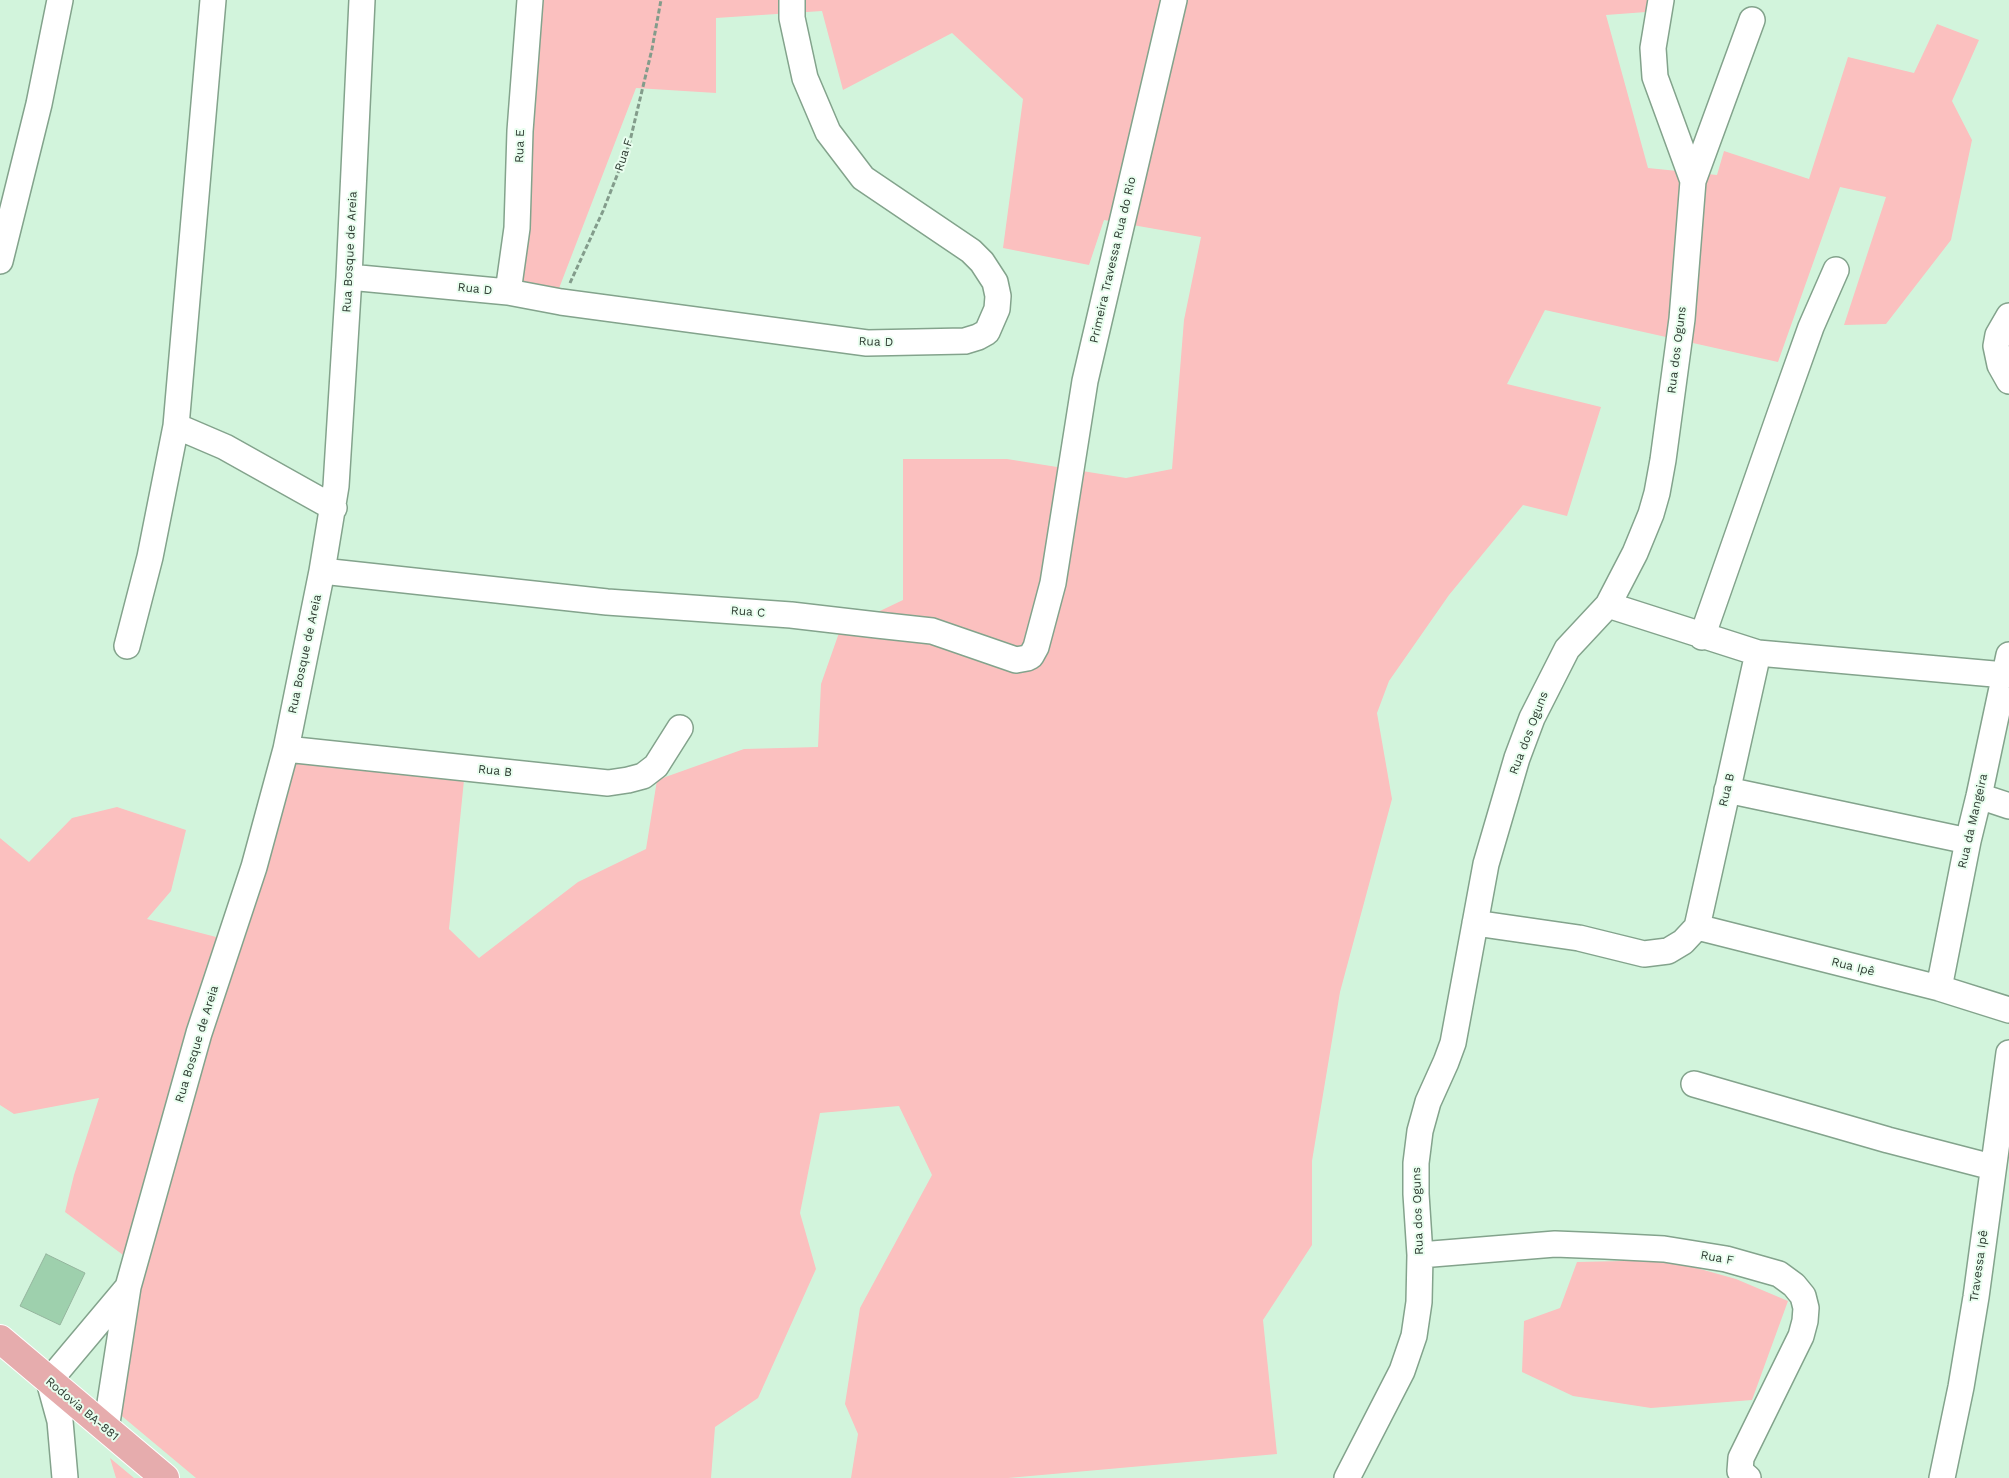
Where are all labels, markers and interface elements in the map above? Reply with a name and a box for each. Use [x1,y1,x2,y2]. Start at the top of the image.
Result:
street label: Rua E [512,129,528,163]
street label: Rua F [612,137,636,173]
street label: Primeira Travessa Rua do Rio [1087,175,1139,345]
street label: Rua Bosque de Areia [340,191,360,313]
street label: Rua D [457,280,493,298]
street label: Rua dos Oguns [1665,306,1689,394]
street label: Rua D [858,334,894,350]
street label: Rua Bosque de Areia [285,593,325,715]
street label: Rua C [730,604,766,620]
street label: Rua dos Oguns [1507,689,1551,777]
street label: Rua B [477,762,513,780]
street label: Rua B [1716,772,1738,808]
street label: Rua da Mangeira [1955,772,1991,870]
street label: Rua Ipê [1830,955,1876,979]
street label: Rua Bosque de Areia [172,984,222,1104]
street label: Rua dos Oguns [1409,1167,1427,1255]
street label: Travessa Ipê [1967,1229,1991,1303]
street label: Rua F [1699,1248,1735,1268]
street label: Rodovia BA-881 [43,1374,121,1444]

